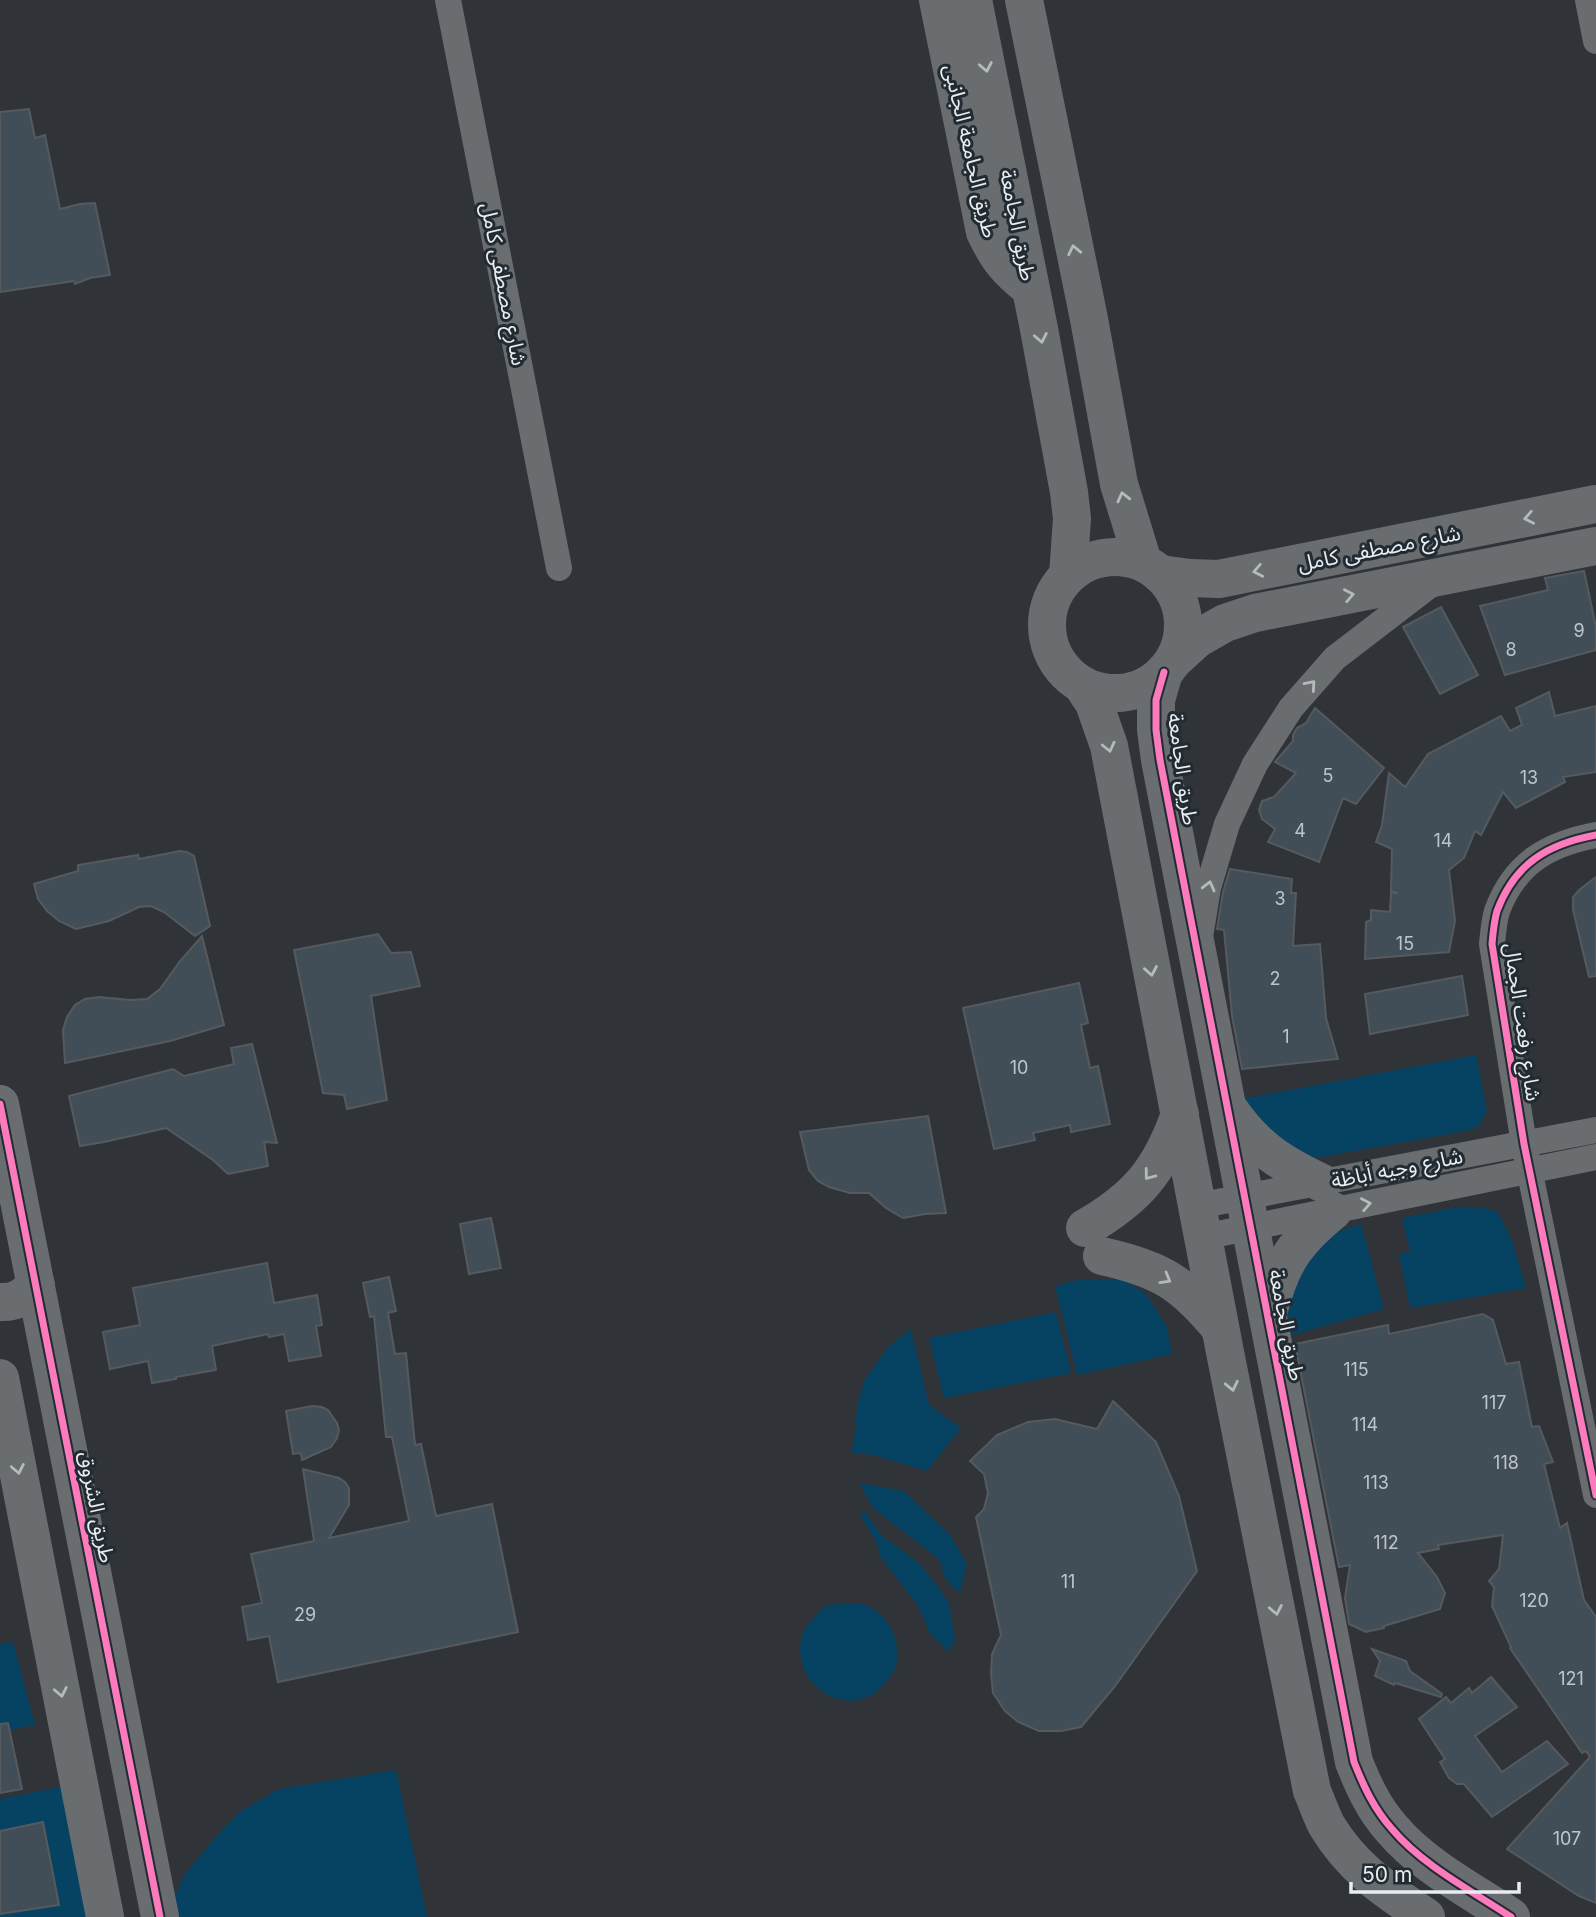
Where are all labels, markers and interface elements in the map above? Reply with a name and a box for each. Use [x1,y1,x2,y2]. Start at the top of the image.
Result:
one-way arrow [978,61,993,73]
street label: طريق الجامعة الجانبى [938,62,1003,240]
street label: طريق الجامعة [994,167,1041,283]
street label: شارع مصطفى كامل [473,200,532,368]
one-way arrow [1068,244,1083,256]
one-way arrow [1033,332,1048,344]
one-way arrow [1116,491,1131,503]
one-way arrow [1523,509,1535,524]
street label: شارع مصطفى كامل [1295,520,1463,579]
one-way arrow [1252,563,1264,578]
one-way arrow [1343,588,1355,603]
house number: 9 [1573,620,1585,641]
house number: 8 [1505,639,1517,660]
one-way arrow [1303,681,1315,694]
street label: طريق الجامعة [1162,711,1203,827]
one-way arrow [1100,741,1115,753]
house number: 5 [1323,765,1333,786]
house number: 13 [1520,767,1538,788]
house number: 4 [1294,820,1306,841]
house number: 14 [1434,830,1452,851]
one-way arrow [1201,880,1215,892]
house number: 3 [1274,888,1286,909]
house number: 15 [1396,933,1414,954]
street label: شارع رفعت الجمال [1497,941,1546,1103]
one-way arrow [1143,965,1158,977]
house number: 2 [1270,968,1280,989]
house number: 1 [1282,1026,1290,1047]
house number: 10 [1010,1057,1028,1078]
street label: شارع وجيه أباظة [1329,1143,1466,1196]
one-way arrow [1145,1167,1158,1180]
one-way arrow [1360,1197,1372,1212]
street label: طريق الجامعة [1263,1267,1310,1383]
one-way arrow [1159,1271,1172,1284]
house number: 115 [1343,1359,1369,1380]
one-way arrow [1224,1380,1239,1392]
house number: 117 [1482,1392,1506,1413]
house number: 114 [1352,1414,1378,1435]
street label: طريق الشروق [73,1449,120,1565]
house number: 118 [1493,1452,1519,1473]
one-way arrow [9,1463,24,1475]
house number: 113 [1363,1472,1389,1493]
house number: 112 [1373,1532,1399,1553]
house number: 11 [1061,1571,1075,1592]
house number: 120 [1519,1590,1549,1611]
house number: 29 [294,1604,316,1625]
one-way arrow [1267,1604,1282,1616]
house number: 121 [1558,1668,1584,1689]
one-way arrow [53,1686,68,1698]
house number: 107 [1553,1828,1581,1849]
scale bar [1351,1850,1519,1894]
text: 50 m [1362,1862,1412,1887]

